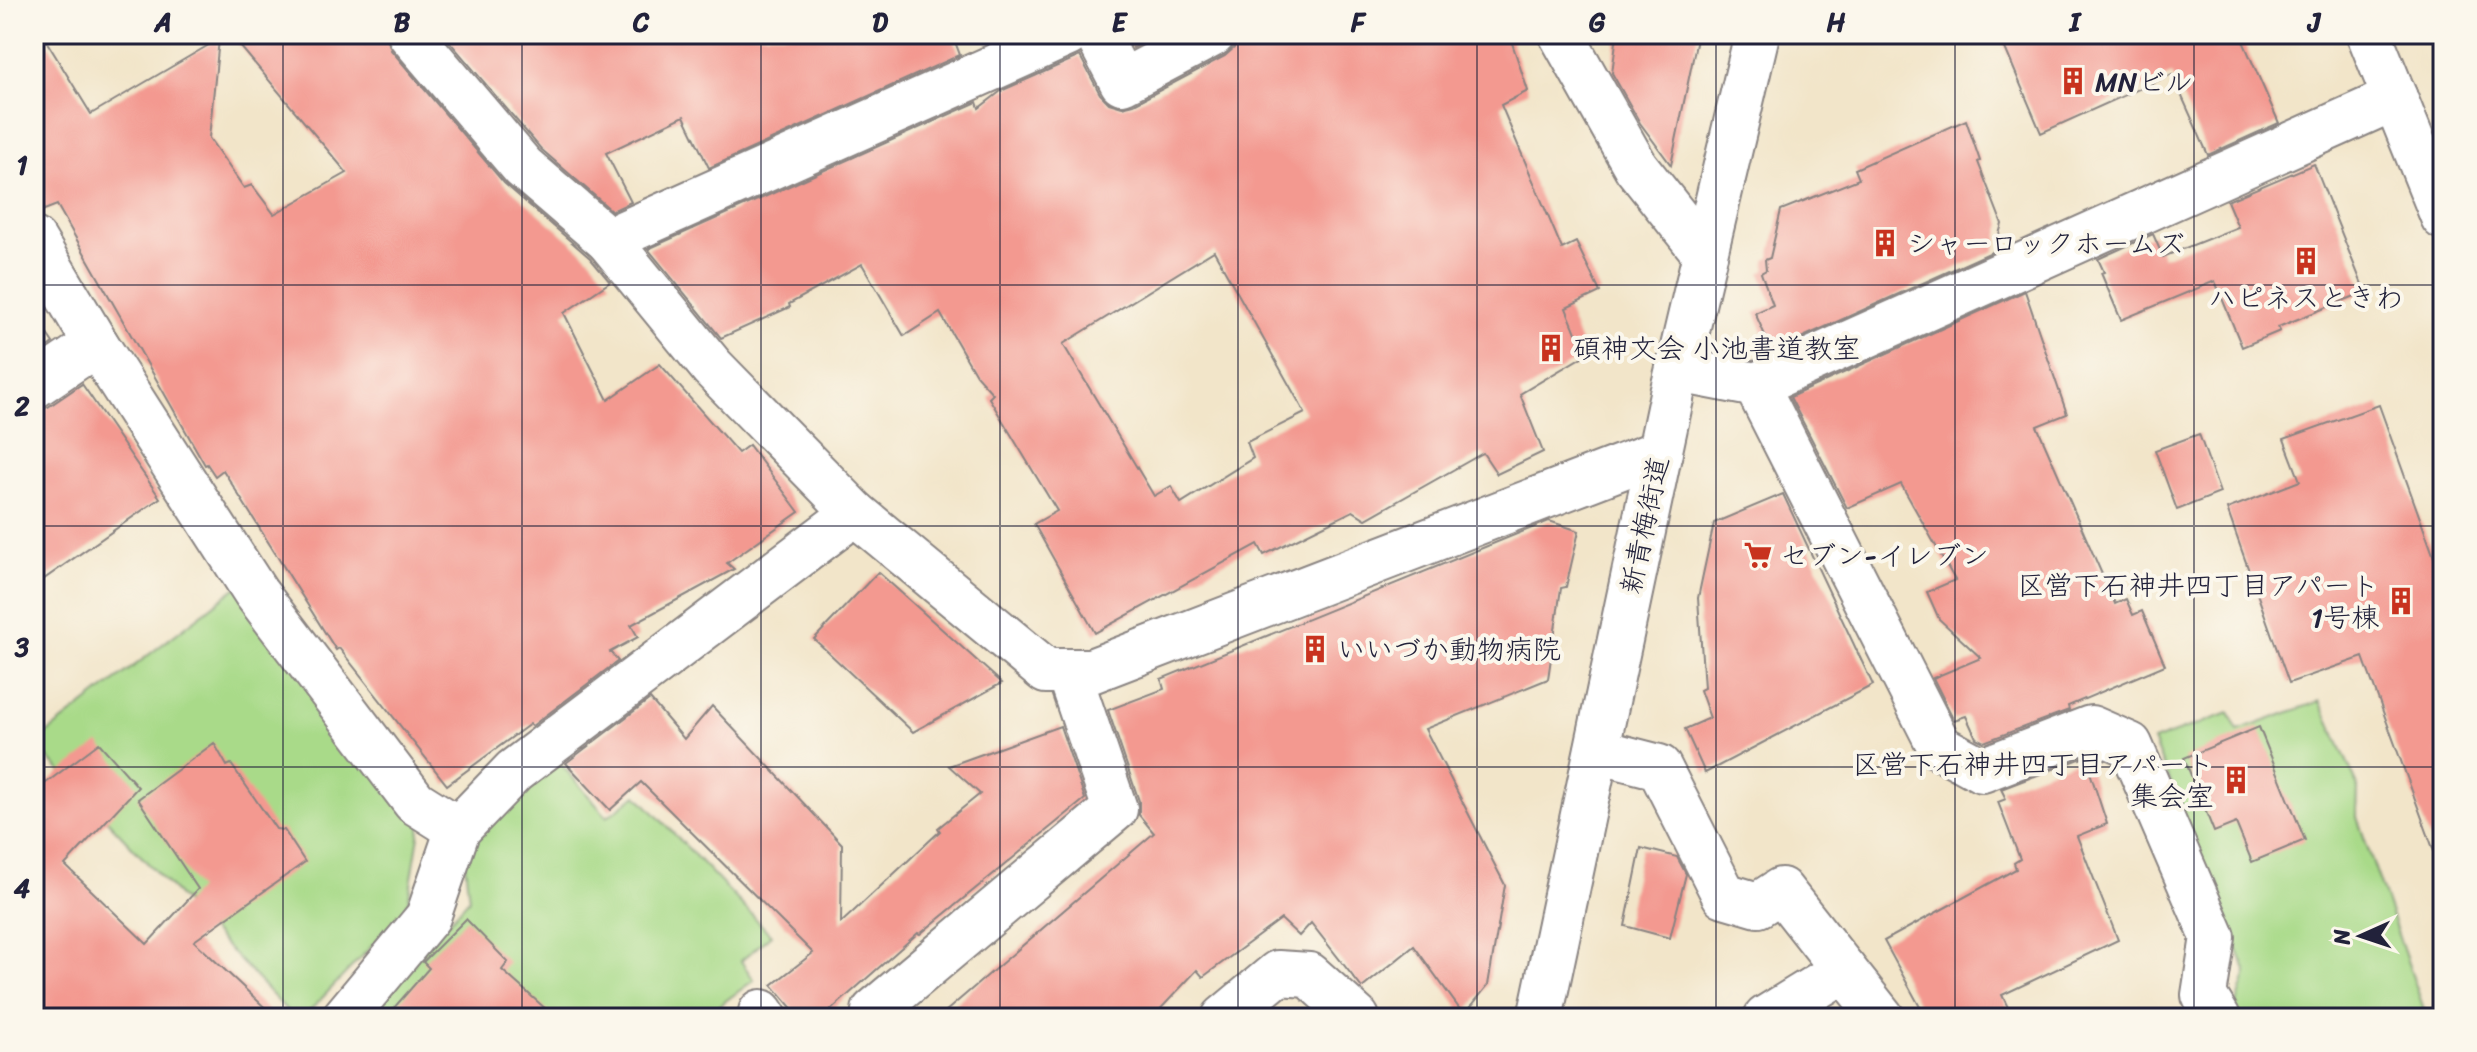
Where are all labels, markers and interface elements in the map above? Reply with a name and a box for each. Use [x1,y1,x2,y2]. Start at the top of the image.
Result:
text: A [153,0,172,45]
text: B [394,0,411,45]
text: C [632,0,650,45]
text: D [872,0,888,45]
text: E [1112,0,1129,45]
text: F [1350,0,1367,45]
text: G [1589,0,1606,45]
text: H [1827,0,1846,45]
text: I [2068,0,2083,45]
text: J [2306,0,2322,45]
place label: MNビル [2095,57,2193,106]
building icon: MNビル [2058,66,2088,96]
text: 1 [16,142,28,188]
place label: シャーロックホームズ [1907,219,2185,268]
building icon: シャーロックホームズ [1870,228,1900,258]
building icon: ハピネスときわ [2291,246,2321,276]
place label: ハピネスときわ [2208,273,2404,322]
place label: 碩神文会 小池書道教室 [1573,324,1860,373]
building icon: 碩神文会 小池書道教室 [1536,333,1566,363]
text: 2 [13,383,30,429]
street label: 新青梅街道 [1606,452,1683,599]
place label: セブン-イレブン [1780,531,1989,580]
supermarket icon: セブン-イレブン [1743,540,1773,570]
place label: 区営下石神井四丁目アパート 1号棟 [2017,561,2379,642]
building icon: 区営下石神井四丁目アパート 1号棟 [2386,586,2416,616]
text: 3 [14,624,30,670]
place label: いいづか動物病院 [1337,625,1561,674]
building icon: いいづか動物病院 [1300,634,1330,664]
place label: 区営下石神井四丁目アパート 集会室 [1852,740,2214,821]
building icon: 区営下石神井四丁目アパート 集会室 [2221,765,2251,795]
text: 4 [14,865,30,911]
north arrow [2321,896,2401,976]
text: N [2322,928,2361,947]

